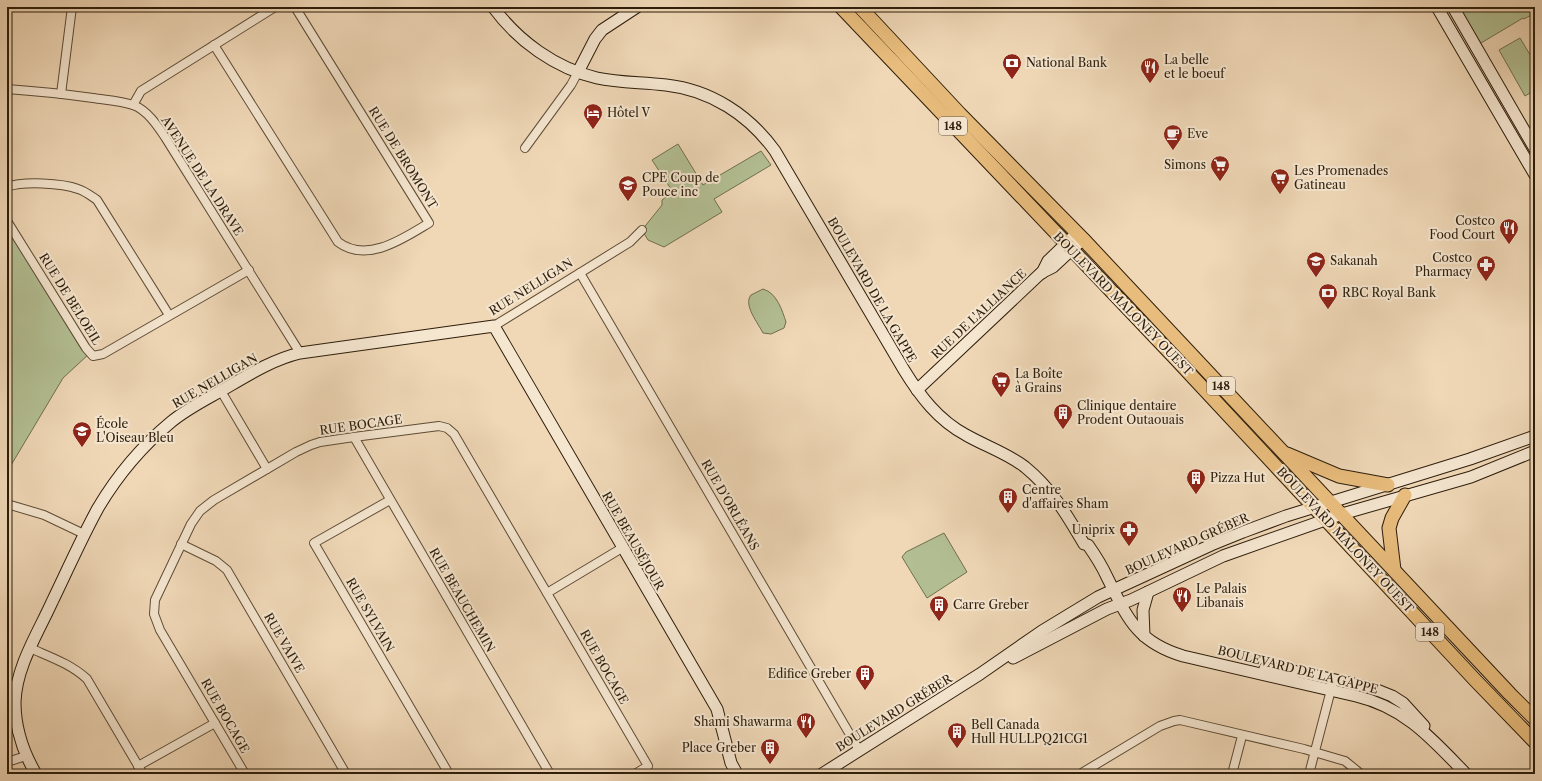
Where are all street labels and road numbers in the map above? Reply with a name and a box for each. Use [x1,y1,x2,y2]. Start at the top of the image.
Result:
street label: RUE DE BROMONT [366,104,441,212]
street label: AVENUE DE LA DRAVE [158,112,247,238]
road number: 148 [939,117,967,135]
street label: BOULEVARD DE LA GAPPE [825,215,920,365]
street label: BOULEVARD MALONEY OUEST [1051,229,1196,379]
street label: RUE DE BELOEIL [36,250,105,348]
street label: RUE NELLIGAN [486,255,575,318]
street label: RUE DE L'ALLIANCE [928,266,1029,362]
street label: RUE NELLIGAN [169,350,260,411]
road number: 148 [1207,377,1235,395]
street label: RUE BOCAGE [319,411,403,438]
street label: RUE D'ORLÉANS [698,456,763,553]
street label: BOULEVARD MALONEY OUEST [1274,464,1417,616]
street label: RUE BEAUSÉJOUR [599,488,669,594]
street label: BOULEVARD GRÉBER [1122,508,1252,578]
street label: RUE BEAUCHEMIN [426,545,498,655]
street label: RUE SYLVAIN [343,575,398,655]
street label: RUE VAIVE [261,610,308,676]
road number: 148 [1416,623,1444,641]
street label: RUE BOCAGE [577,627,632,707]
street label: BOULEVARD DE LA GAPPE [1216,642,1380,697]
street label: BOULEVARD GRÉBER [832,669,956,754]
street label: RUE BOCAGE [198,676,253,756]

